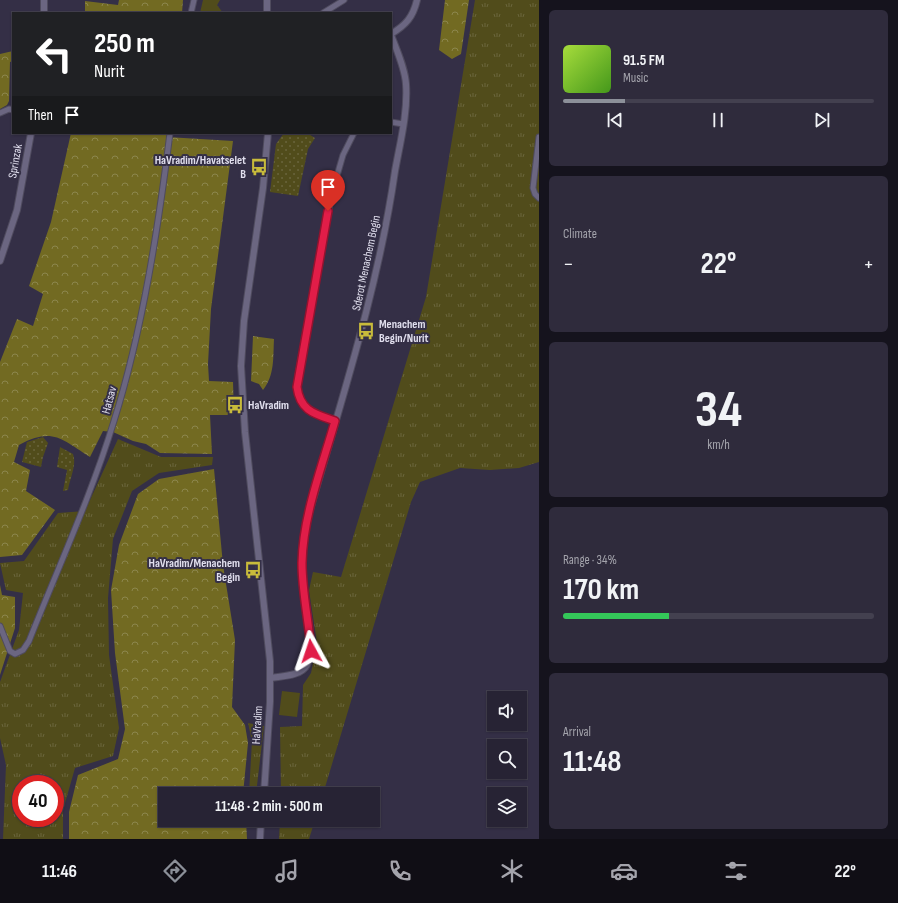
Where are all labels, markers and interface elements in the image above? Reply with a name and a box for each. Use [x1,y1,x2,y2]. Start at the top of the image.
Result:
text: 250 m [94,27,155,60]
icon: left [28,28,80,80]
text: 91.5 FM [623,51,664,70]
text: Nurit [94,61,125,82]
text: Music [623,70,648,86]
icon: arrive [61,104,83,126]
text: Then [28,106,53,125]
icon: previous [604,109,626,131]
icon: pause [707,109,729,131]
icon: next [811,109,833,131]
street label: Sprinzak [5,142,26,179]
place label: HaVradim/Havatselet B [155,153,246,182]
bus stop icon: HaVradim/Havatselet B [249,157,269,177]
pin [311,170,345,211]
icon: arrive [317,176,339,198]
street label: Sderot Menachem Begin [349,214,384,312]
text: Climate [563,226,597,242]
text: 22° [701,246,736,282]
text: − [563,251,574,278]
text: + [863,251,874,278]
place label: Menachem Begin/Nurit [379,317,429,346]
bus stop icon: Menachem Begin/Nurit [356,321,376,341]
text: 34 [695,379,742,442]
street label: Hatsav [99,384,120,415]
bus stop icon: HaVradim [225,395,245,415]
place label: HaVradim [248,398,289,413]
text: km/h [707,437,730,453]
text: Range · 34% [563,552,617,568]
place label: HaVradim/Menachem Begin [149,556,240,585]
bus stop icon: HaVradim/Menachem Begin [243,560,263,580]
text: 170 km [563,572,639,608]
position arrow [290,630,332,672]
map controls [487,691,527,827]
button: sound [487,691,527,731]
street label: HaVradim [249,705,266,745]
text: Arrival [563,724,591,740]
button: search [487,739,527,779]
text: 11:48 [563,744,621,780]
speed limit sign: 40 [12,775,64,827]
button: layers [487,787,527,827]
text: 11:48 · 2 min · 500 m [215,797,323,816]
icon: directions [161,857,189,885]
icon: music [273,857,301,885]
icon: phone [386,857,414,885]
icon: climate [498,857,526,885]
icon: car [610,857,638,885]
icon: filters [722,857,750,885]
text: 11:46 [42,861,77,882]
text: 22° [834,861,856,882]

